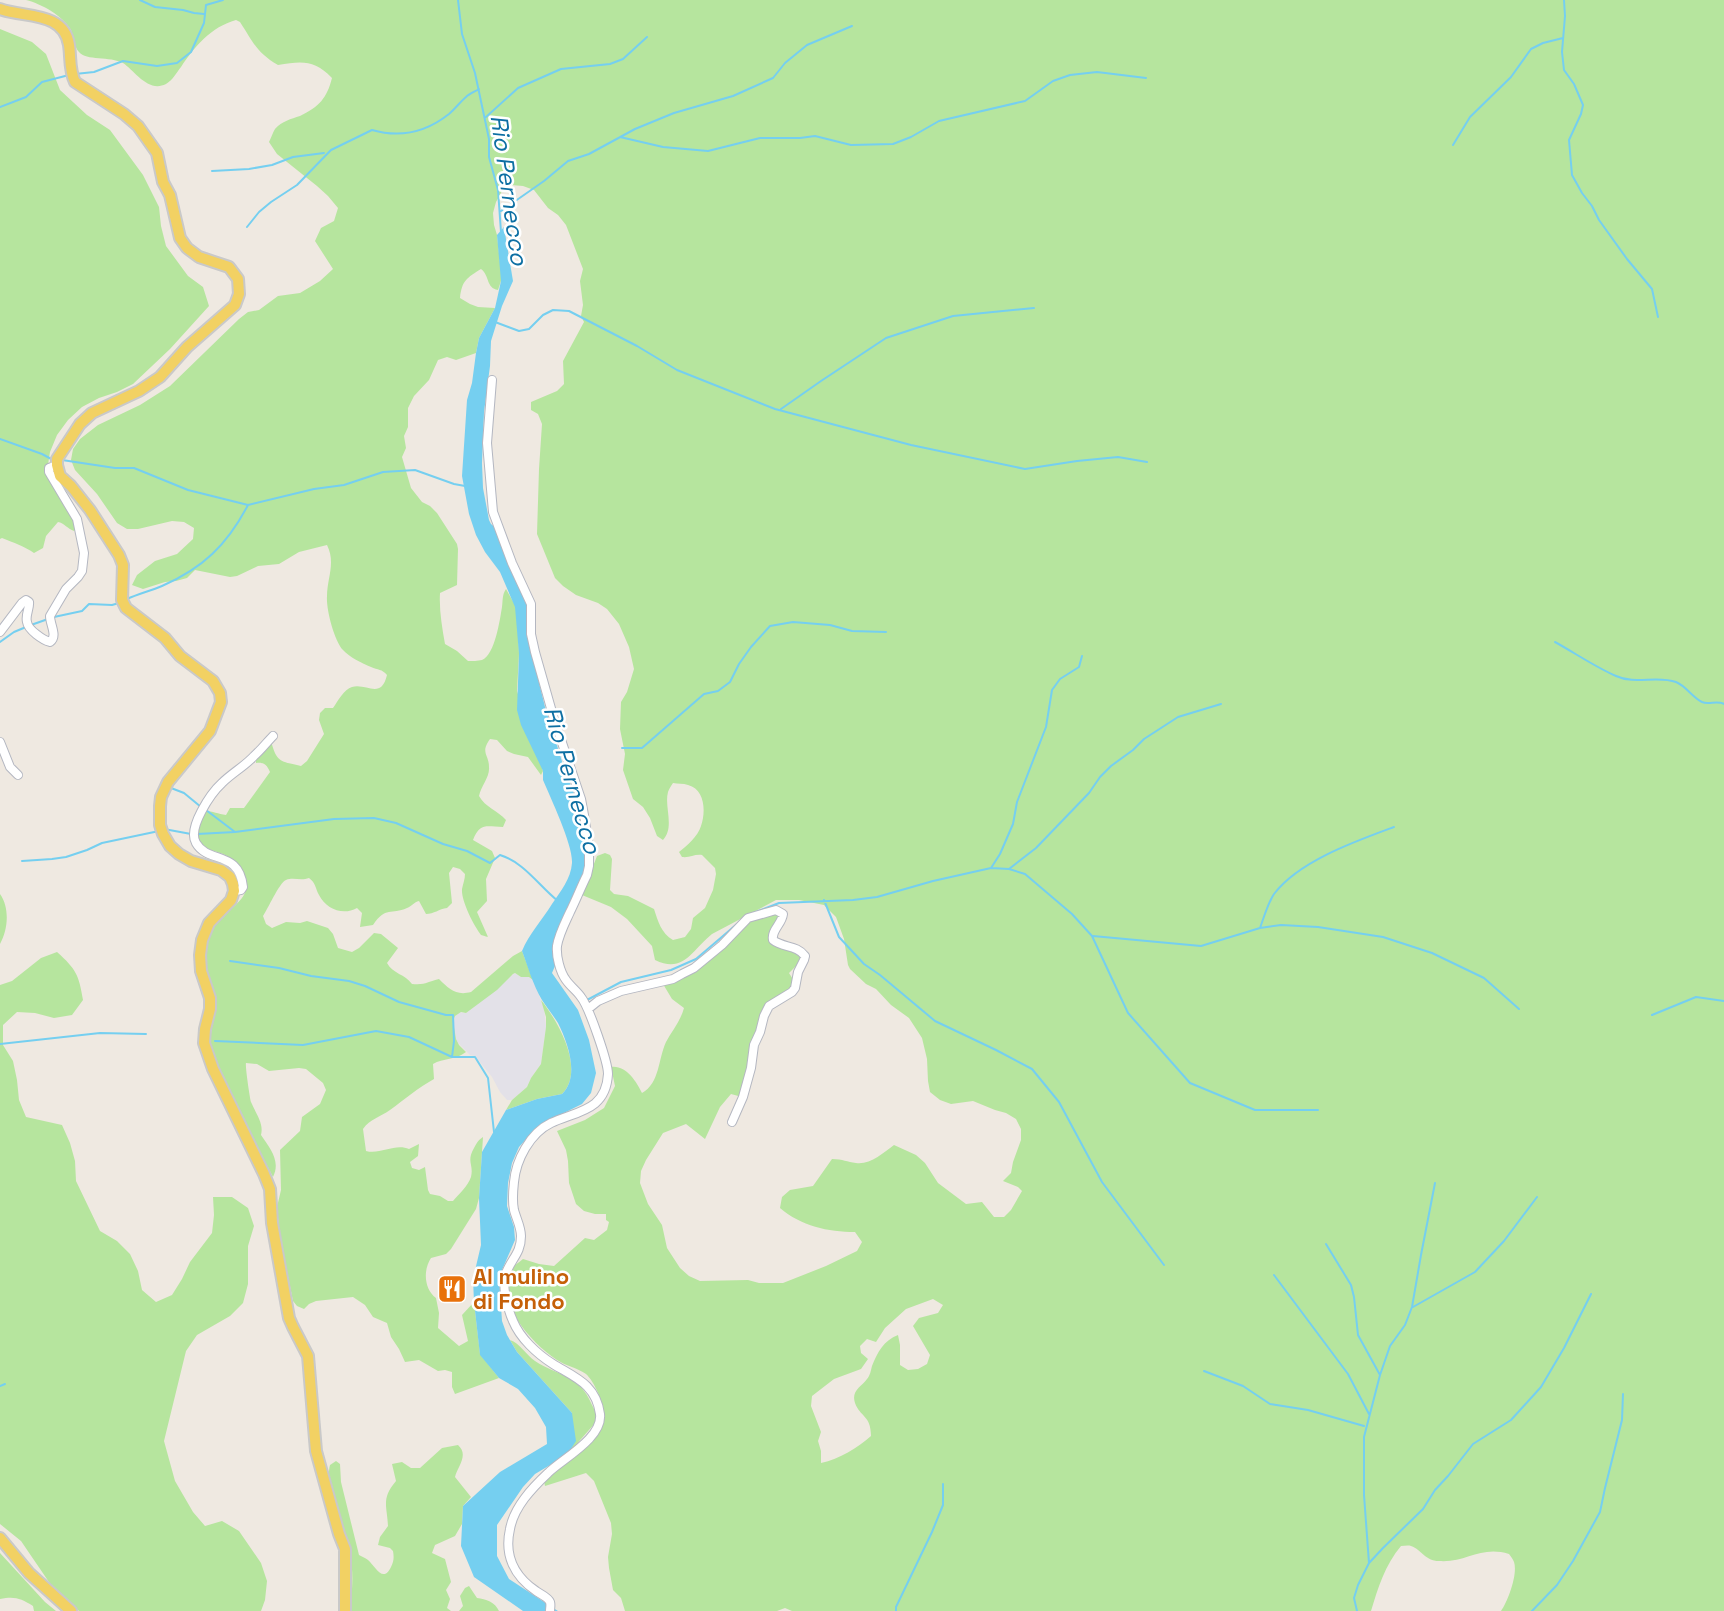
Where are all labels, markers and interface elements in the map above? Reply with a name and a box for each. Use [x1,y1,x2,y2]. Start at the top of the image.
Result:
water label: Rio Pernecco [484,113,536,268]
water label: Rio Pernecco [537,703,609,858]
place label: Al mulino di Fondo [473,1262,569,1315]
restaurant icon: Al mulino di Fondo [436,1273,468,1305]

